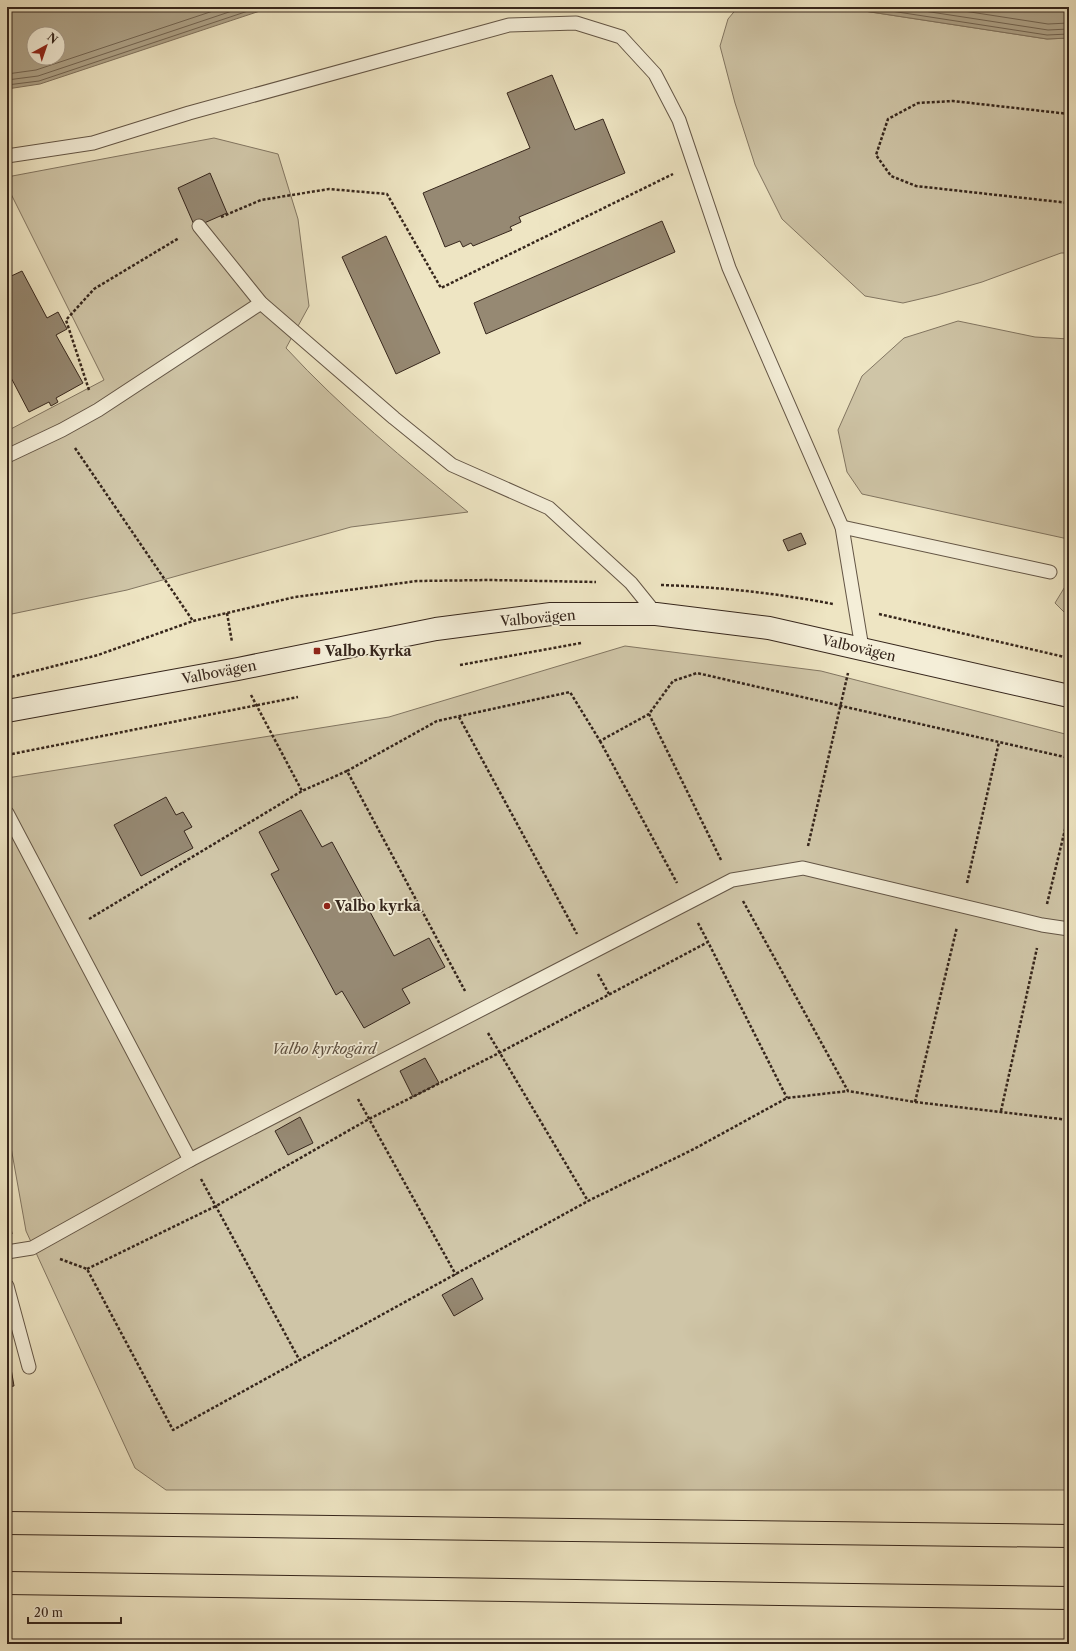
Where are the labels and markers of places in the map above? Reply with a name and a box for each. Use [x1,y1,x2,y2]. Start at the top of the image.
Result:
place label: Valbo Kyrka [324,642,413,660]
marker: Valbo Kyrka [312,646,322,656]
place label: Valbo kyrka [334,897,422,915]
marker: Valbo kyrka [322,901,332,911]

